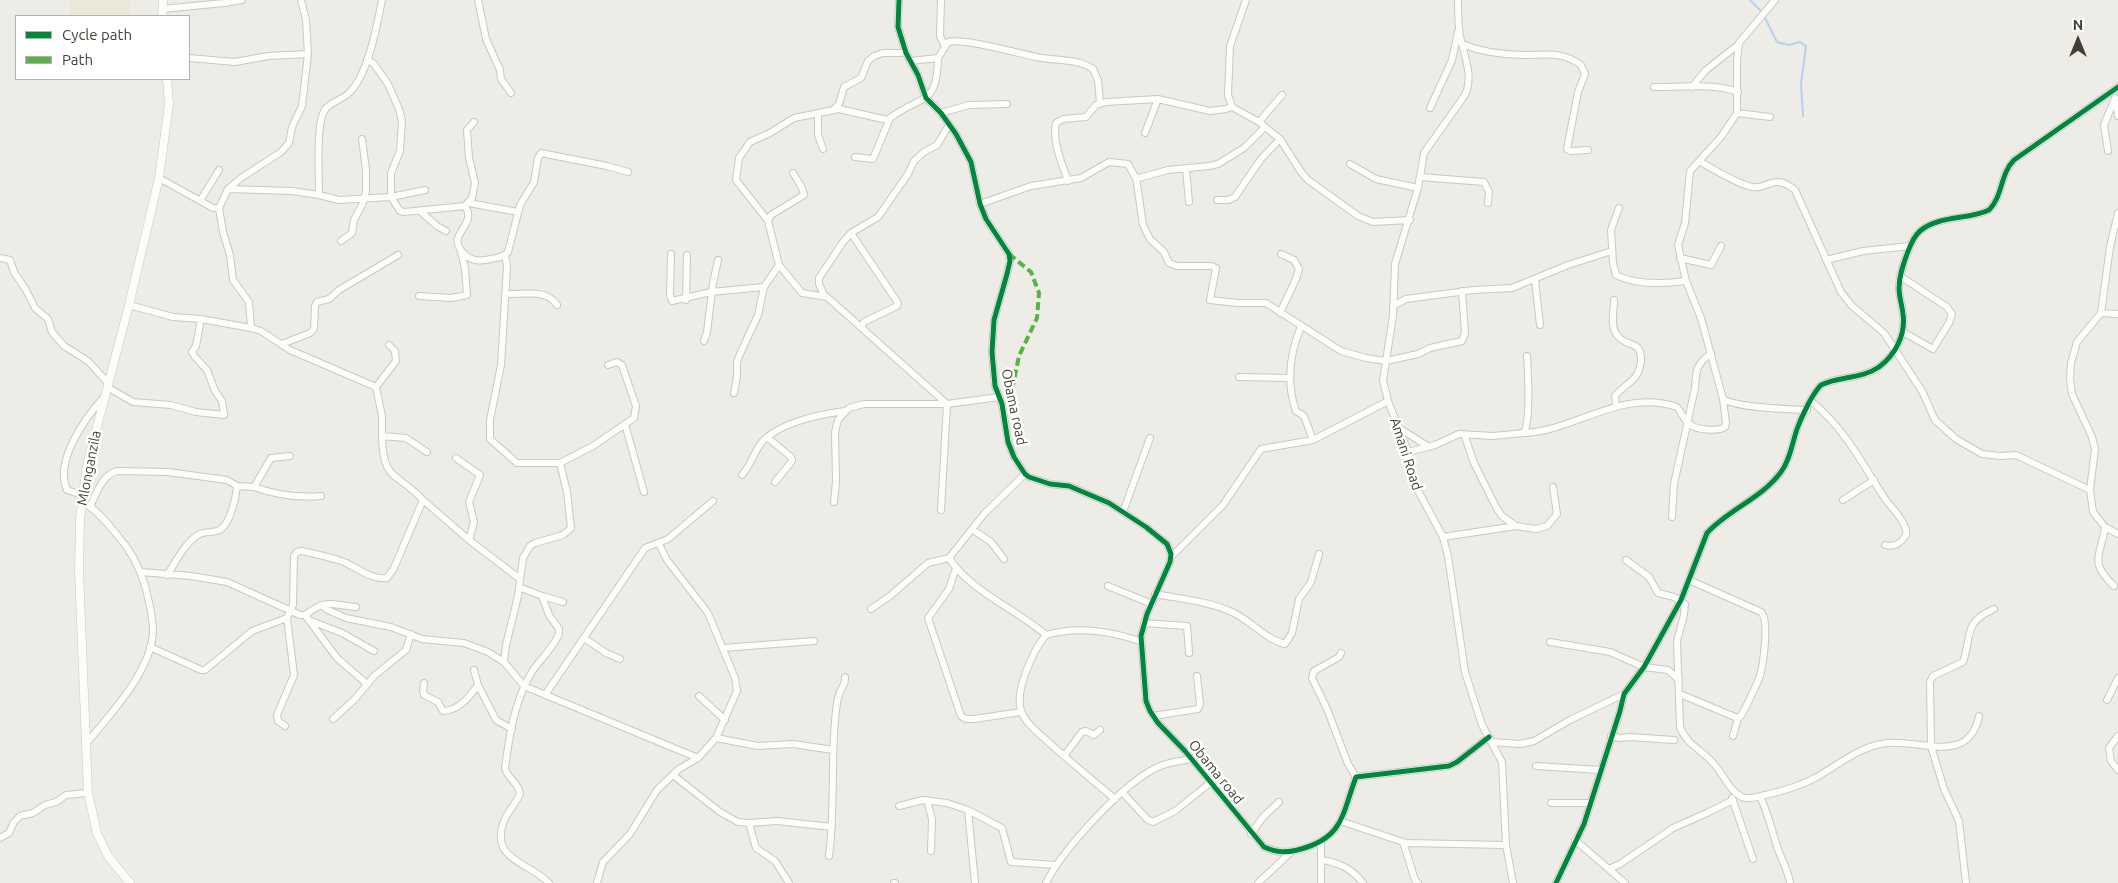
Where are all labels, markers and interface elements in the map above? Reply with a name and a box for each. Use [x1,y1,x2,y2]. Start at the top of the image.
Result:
legend [15,15,190,80]
north arrow [2053,15,2103,65]
text: N [2073,17,2083,33]
text: Cycle path [62,26,132,43]
text: Path [62,51,93,68]
street label: Obama road [998,367,1030,447]
street label: Amani Road [1386,416,1426,492]
street label: Mlonganzila [74,429,104,507]
street label: Obama road [1185,737,1247,807]

